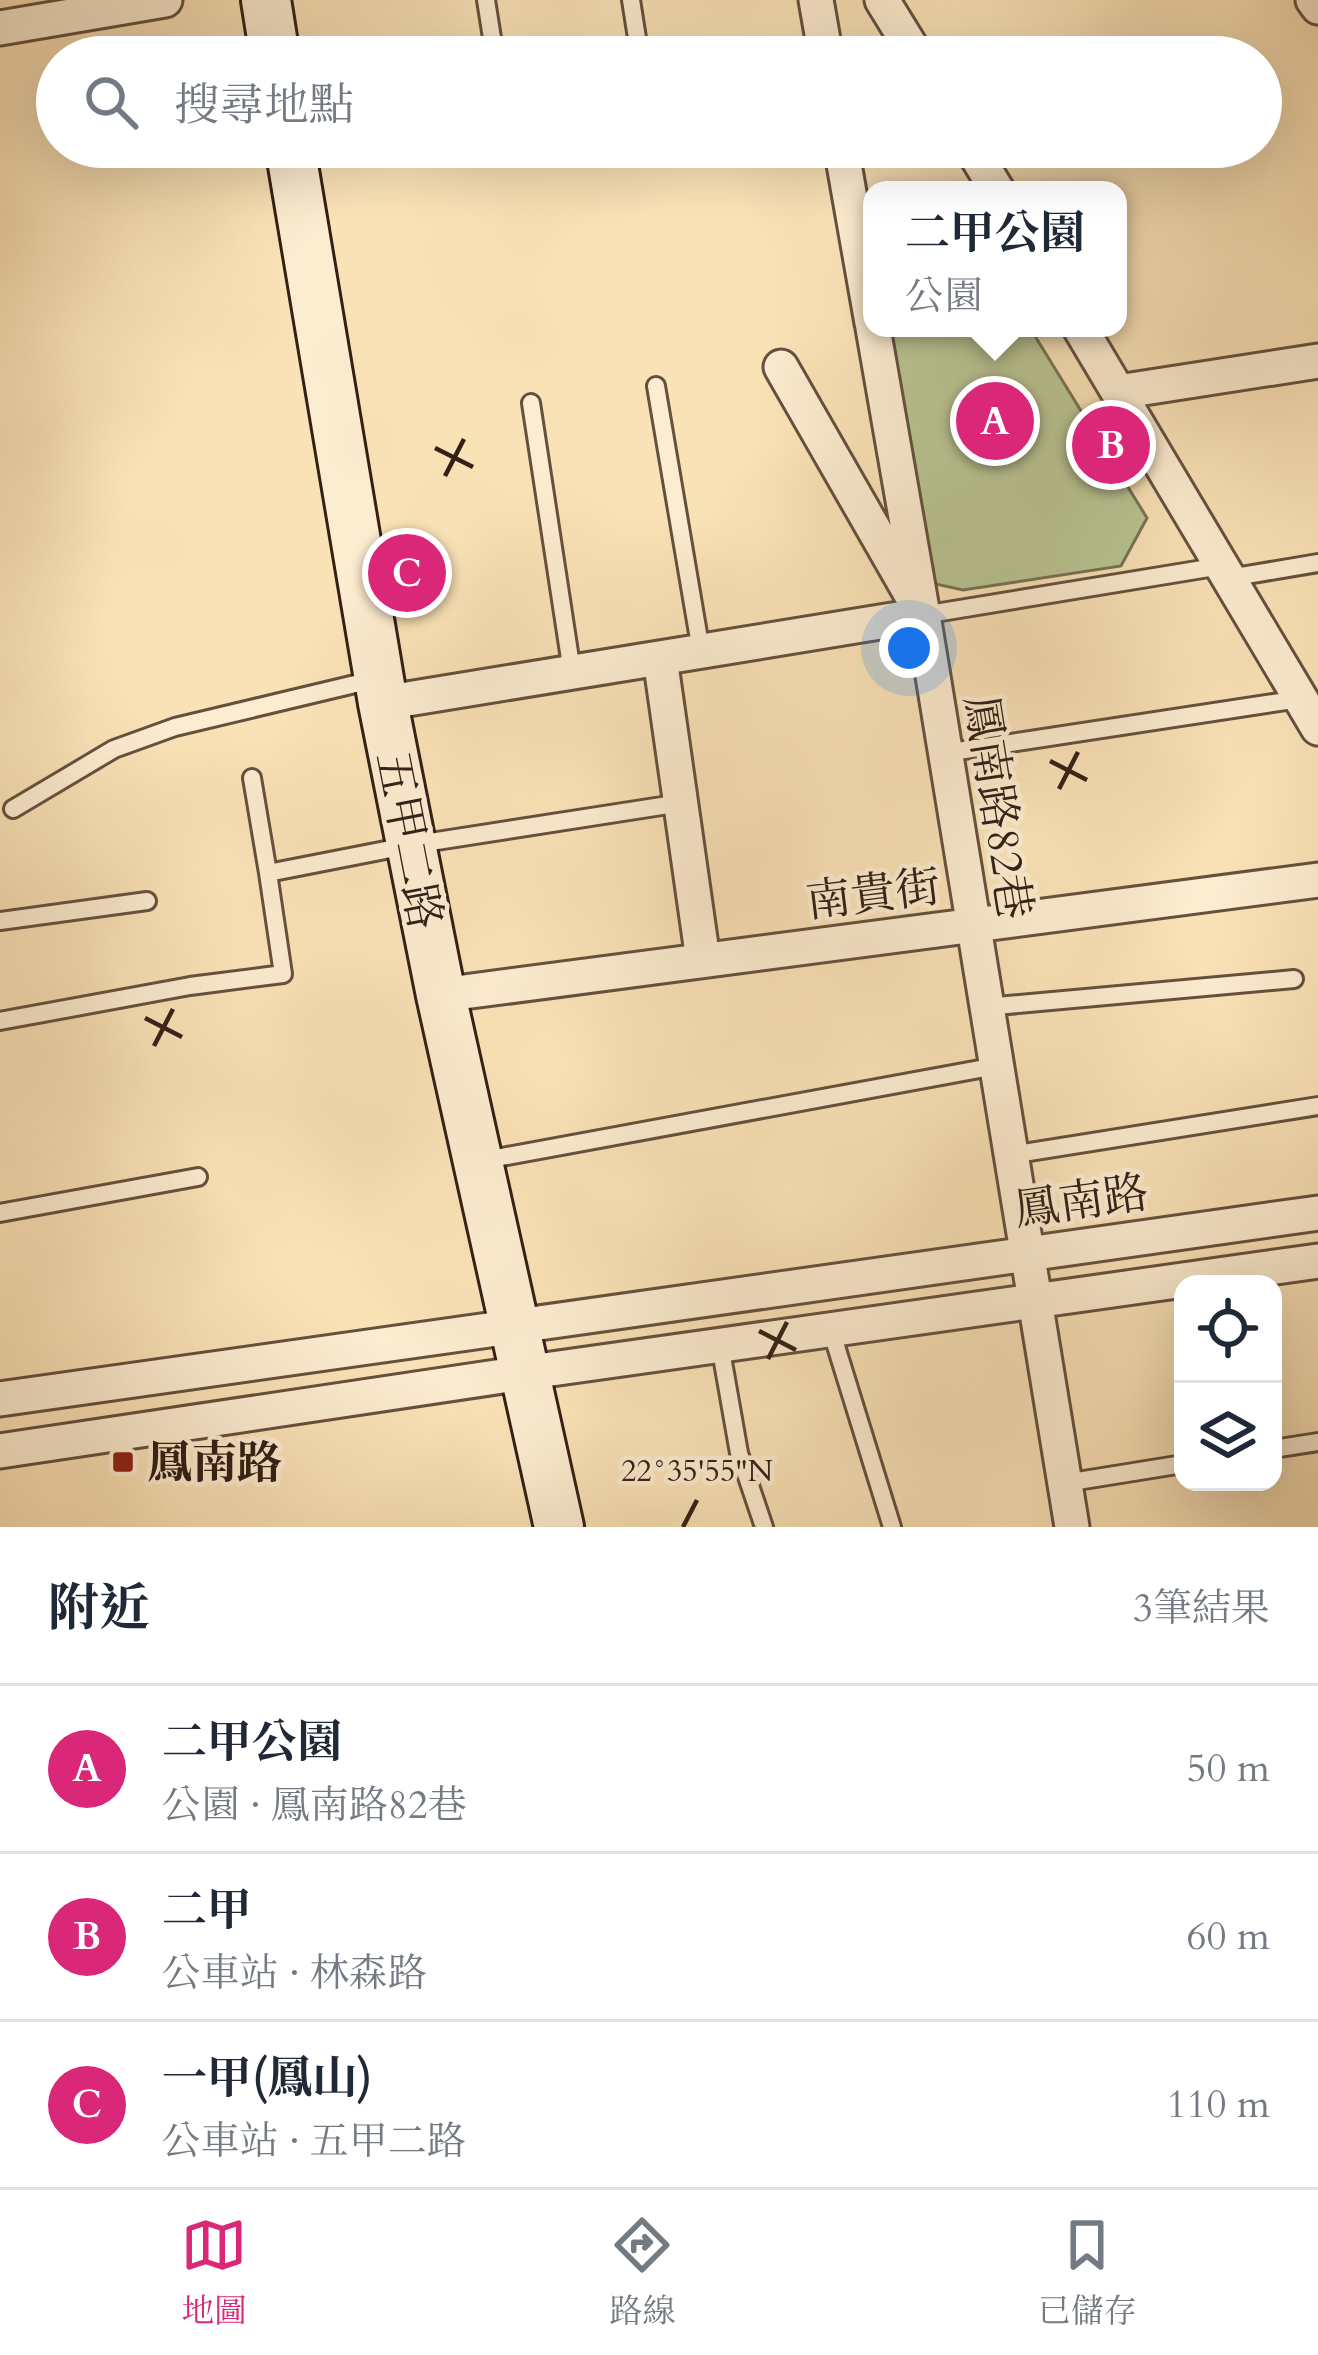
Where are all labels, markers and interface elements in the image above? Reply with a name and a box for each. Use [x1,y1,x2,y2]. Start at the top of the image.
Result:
search box [36,36,1282,168]
icon: search [78,69,144,135]
text: 搜尋地點 [174,75,354,136]
popup [863,181,1127,337]
text: 二甲公園 [905,203,1085,264]
text: 公園 [905,270,983,323]
pin: A [956,376,1034,466]
pin: B [1072,400,1150,490]
pin: C [368,528,446,618]
your location [879,618,939,678]
street label: 鳳南路82巷 [950,691,1045,924]
street label: 五甲二路 [361,746,456,934]
street label: 南貴街 [802,856,944,933]
street label: 鳳南路 [1010,1162,1152,1241]
map controls [1174,1275,1282,1491]
button: locate [1174,1275,1282,1383]
button: layers [1174,1383,1282,1491]
place label: 鳳南路 [147,1433,282,1494]
marker: 鳳南路 [110,1449,136,1475]
text: 22°35'55"N [621,1451,773,1492]
text: 附近 [48,1574,150,1644]
text: 3筆結果 [1133,1582,1270,1635]
text: 二甲公園 [162,1712,342,1773]
text: A [72,1742,102,1795]
text: 50 m [1187,1742,1270,1795]
text: 公園 · 鳳南路82巷 [162,1779,467,1832]
text: 二甲 [162,1880,252,1941]
text: B [73,1910,101,1963]
text: 60 m [1187,1910,1270,1963]
text: 公車站 · 林森路 [162,1947,427,2000]
text: 一甲(鳳山) [162,2048,373,2109]
text: C [72,2078,102,2131]
text: 110 m [1167,2078,1270,2131]
text: 公車站 · 五甲二路 [162,2115,466,2168]
tab: 地圖 [181,2212,247,2334]
tab: 路線 [609,2212,675,2334]
tab: 已儲存 [1038,2212,1137,2334]

